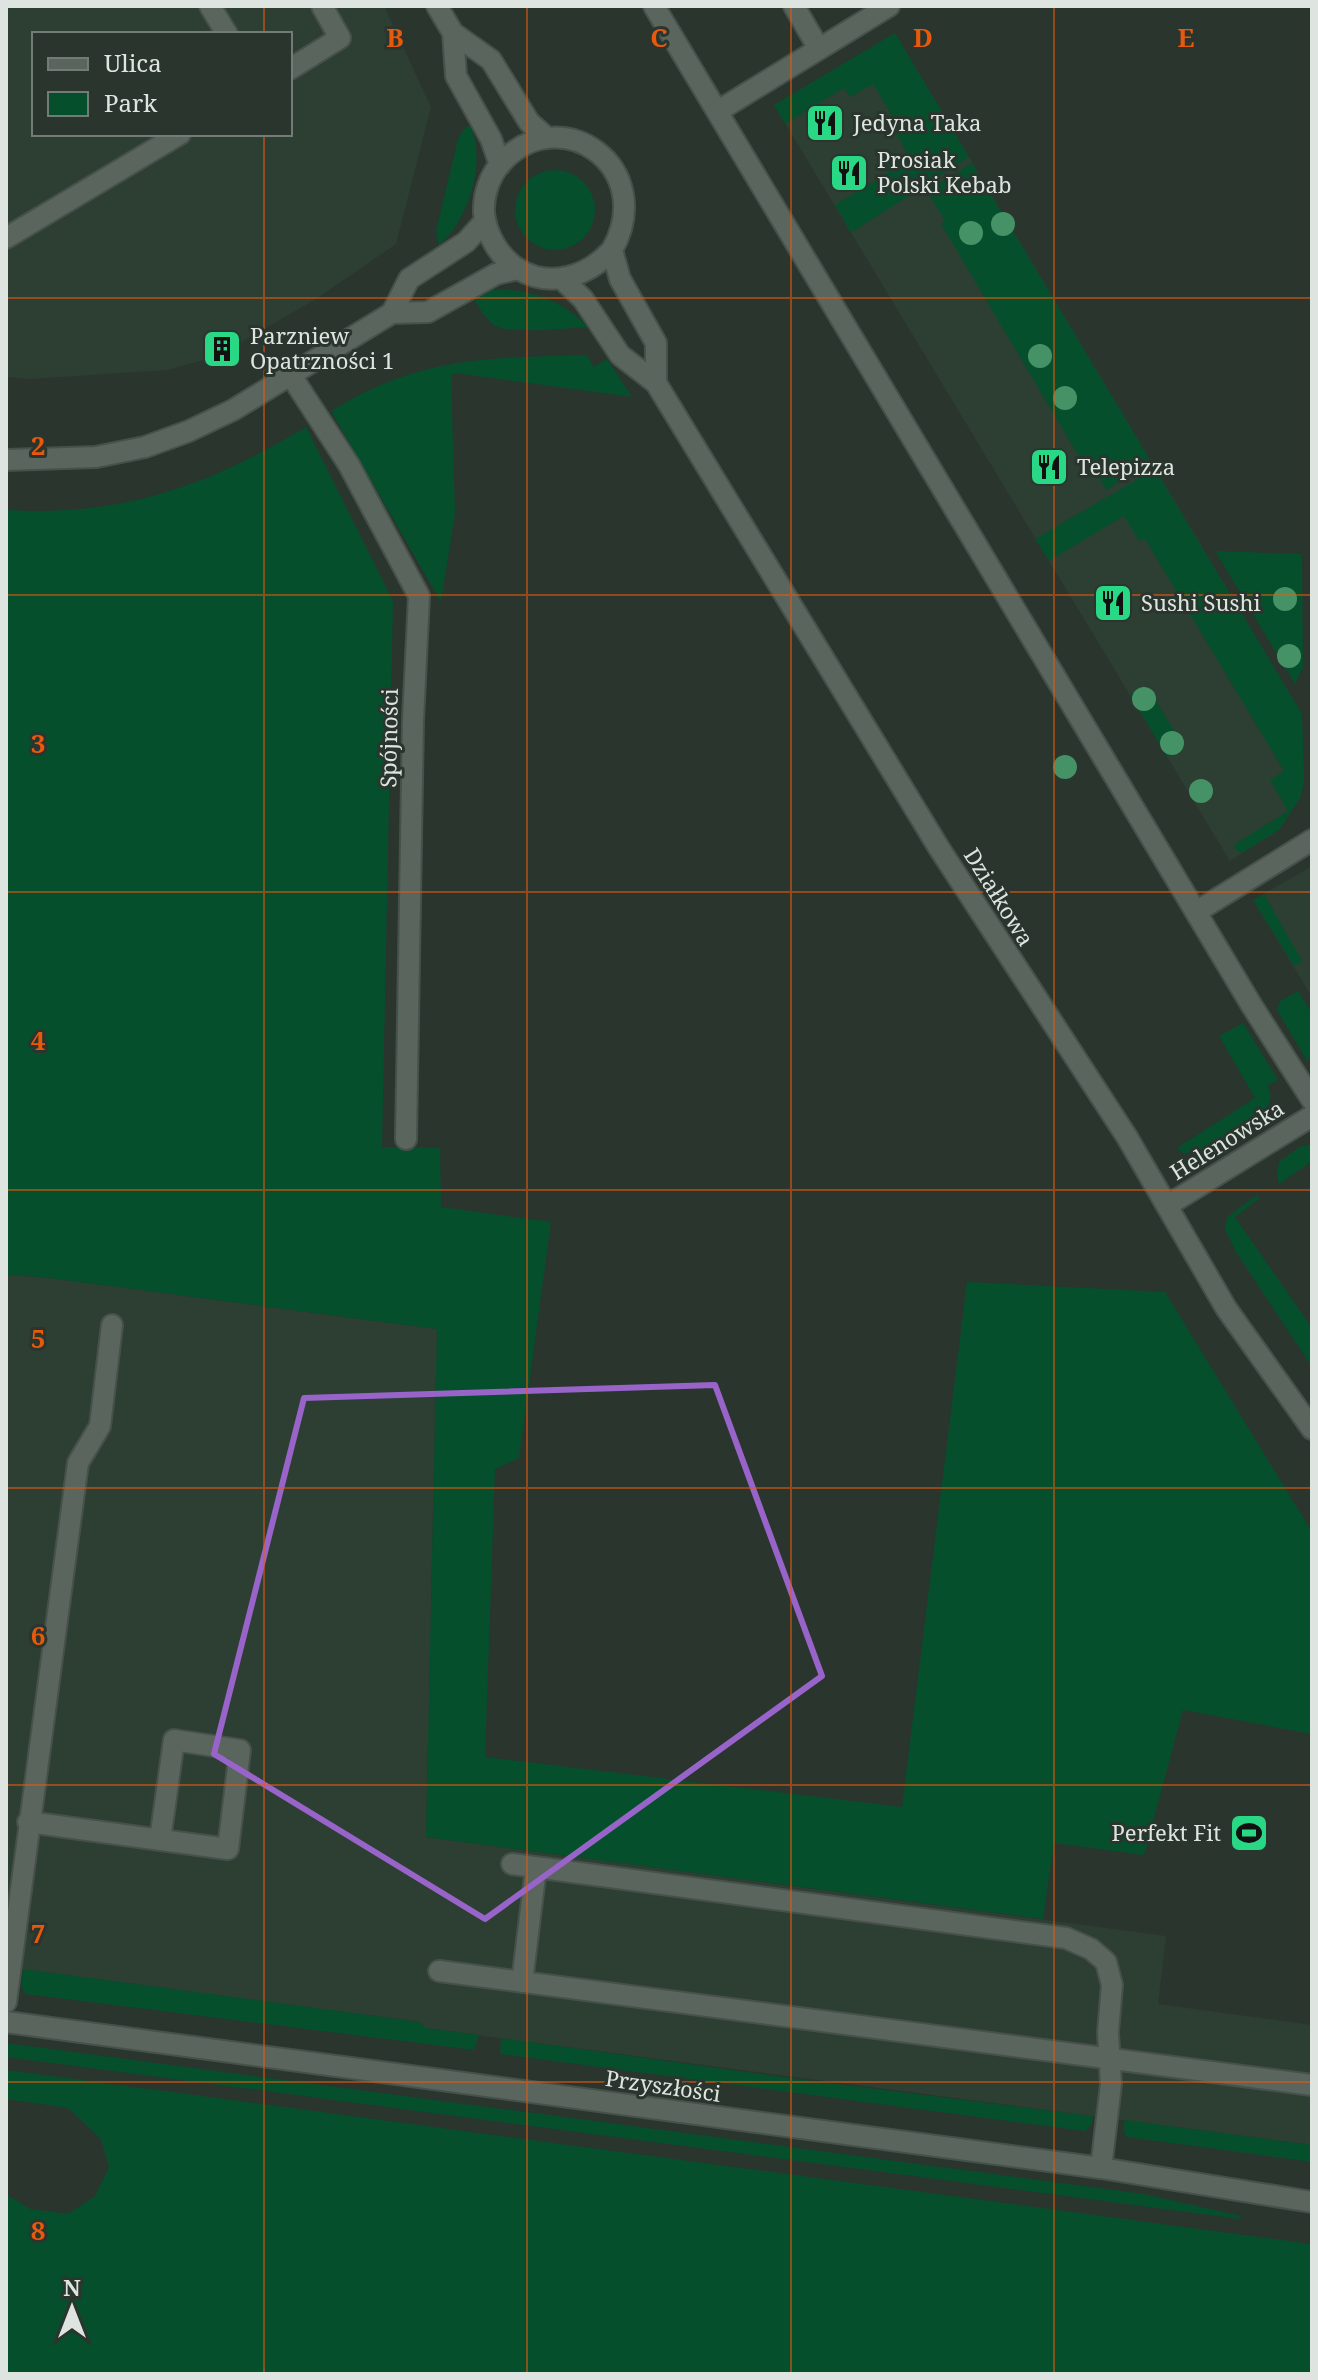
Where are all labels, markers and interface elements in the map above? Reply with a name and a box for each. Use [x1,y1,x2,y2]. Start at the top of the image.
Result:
text: B [386,19,404,55]
text: C [650,19,668,55]
text: D [913,19,933,55]
text: E [1178,19,1195,55]
legend [32,32,292,136]
text: Ulica [104,46,162,79]
text: Park [104,86,158,119]
restaurant icon: Jedyna Taka [804,102,846,144]
place label: Jedyna Taka [852,107,981,137]
place label: Prosiak Polski Kebab [877,144,1012,199]
restaurant icon: Prosiak Polski Kebab [828,152,870,194]
place label: Parzniew Opatrzności 1 [250,320,394,375]
building icon: Parzniew Opatrzności 1 [201,328,243,370]
text: 2 [31,427,45,463]
restaurant icon: Telepizza [1028,446,1070,488]
place label: Telepizza [1077,451,1175,481]
restaurant icon: Sushi Sushi [1092,582,1134,624]
place label: Sushi Sushi [1141,587,1260,617]
street label: Spójności [372,688,404,788]
text: 3 [31,725,45,761]
street label: Działkowa [958,842,1042,951]
text: 4 [31,1022,46,1058]
street label: Helenowska [1164,1092,1289,1186]
text: 5 [31,1320,45,1356]
text: 6 [31,1617,45,1653]
sports icon: Perfekt Fit [1228,1812,1270,1854]
place label: Perfekt Fit [1112,1817,1221,1847]
text: 7 [31,1915,45,1951]
street label: Przyszłości [604,2062,723,2108]
text: 8 [31,2212,45,2248]
north arrow [32,2268,112,2348]
text: N [63,2272,81,2302]

